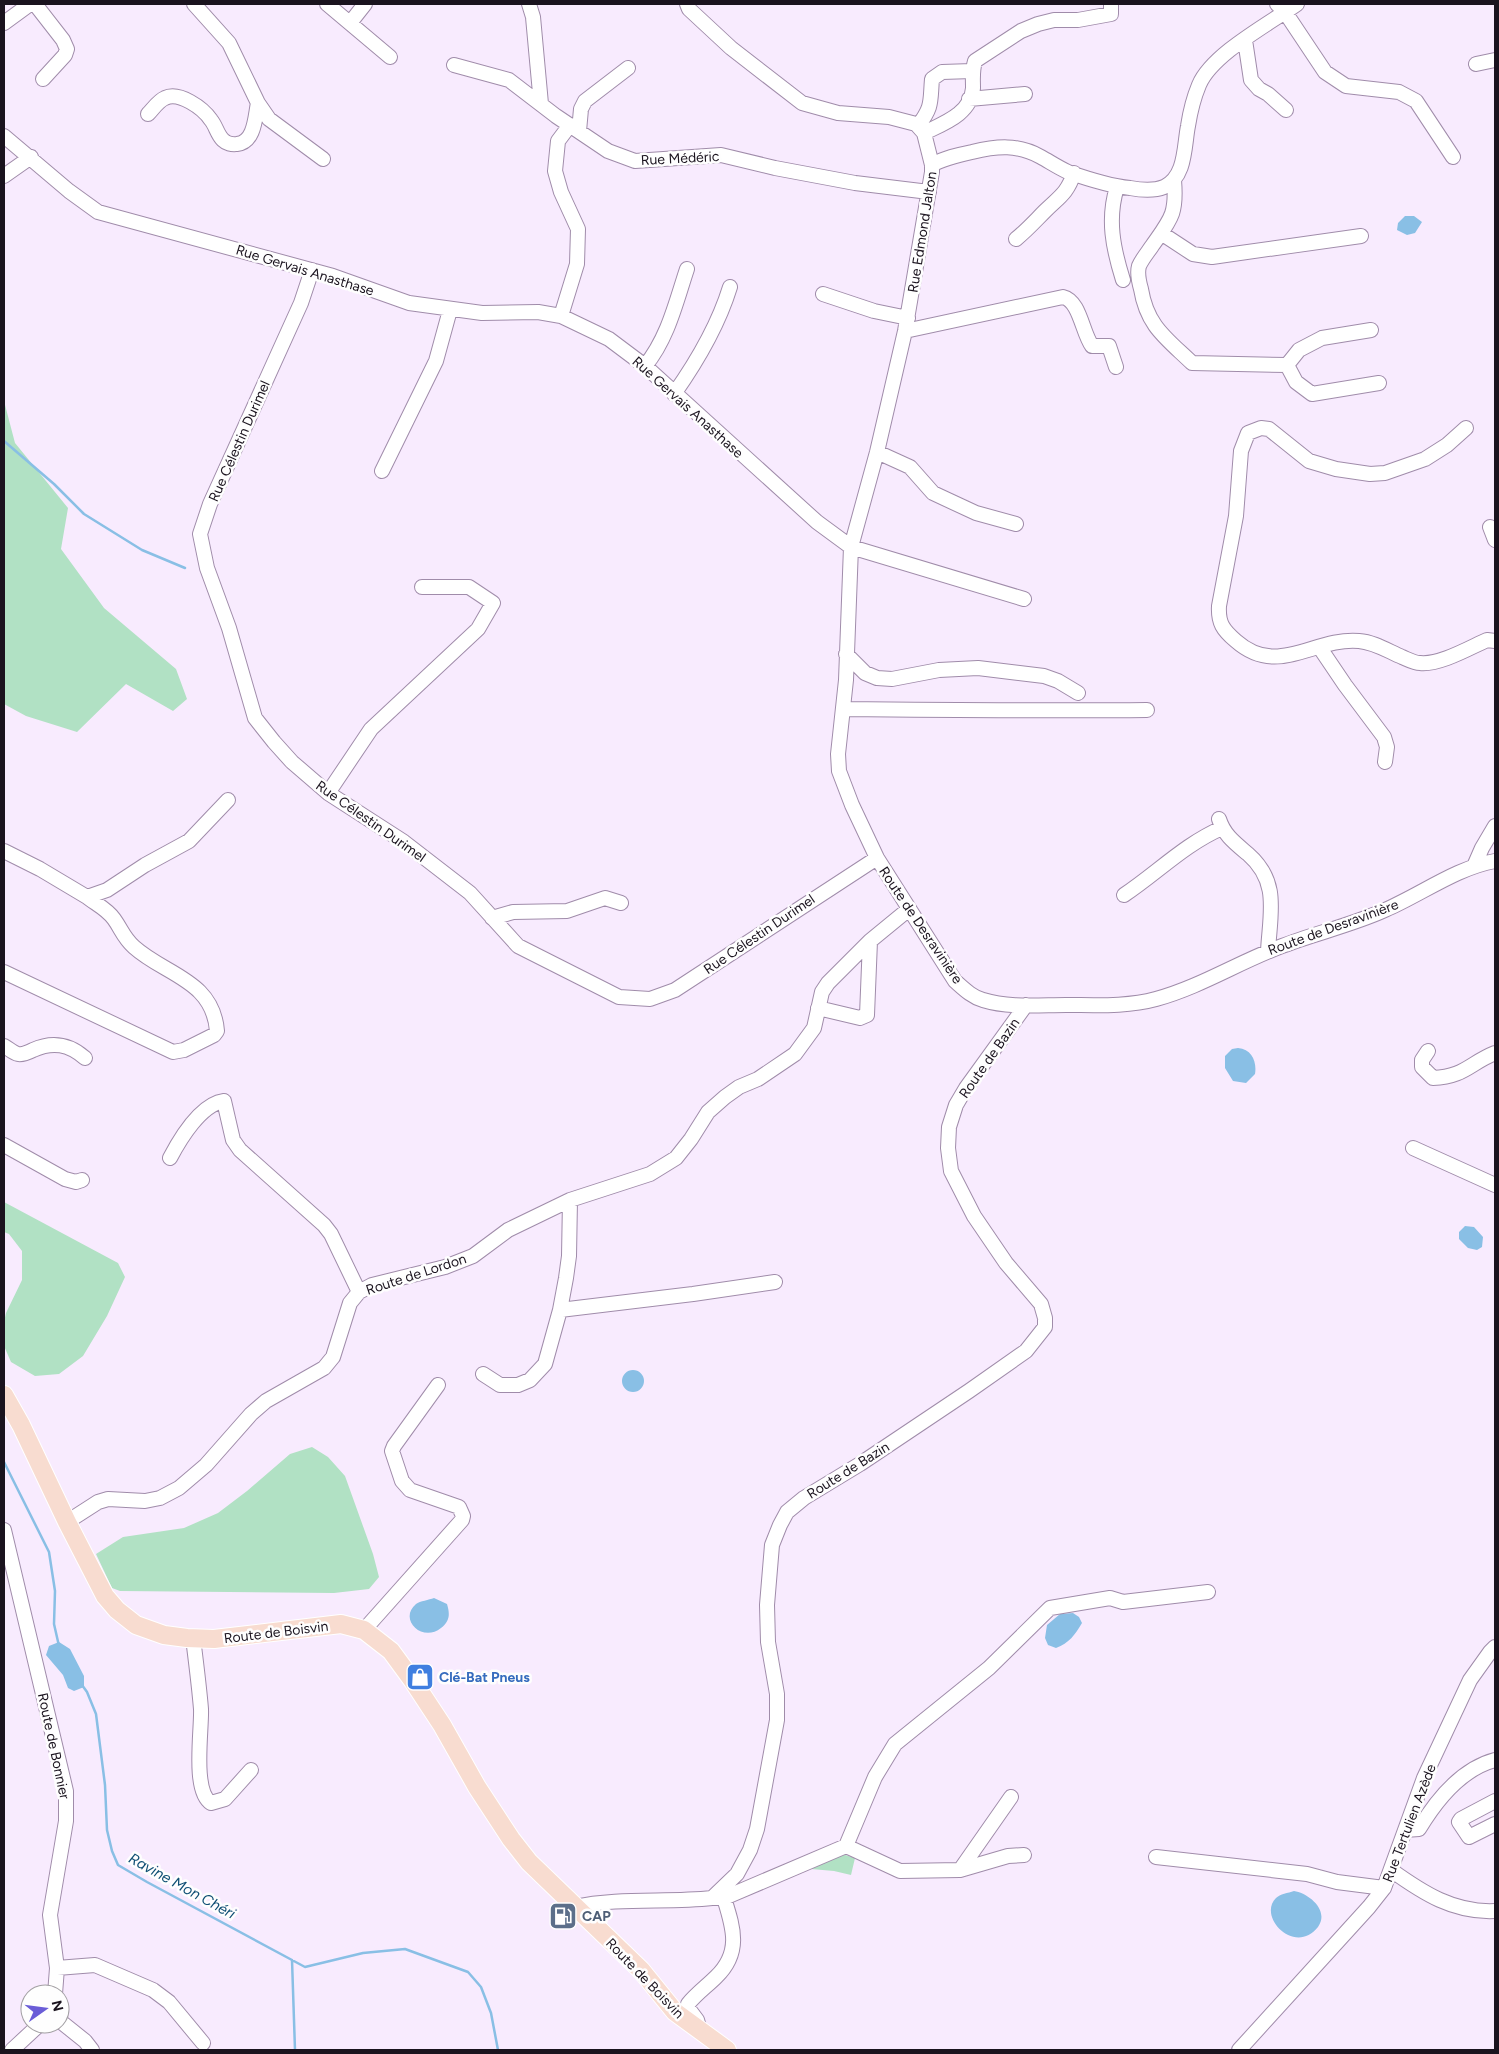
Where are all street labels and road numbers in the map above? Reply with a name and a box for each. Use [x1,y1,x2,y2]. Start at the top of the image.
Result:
street label: Rue Médéric [640,148,720,169]
street label: Rue Edmond Jalton [905,170,940,294]
street label: Rue Gervais Anasthase [234,241,376,300]
street label: Rue Gervais Anasthase [629,353,747,462]
street label: Rue Célestin Durimel [205,378,274,504]
street label: Rue Célestin Durimel [312,777,429,866]
street label: Route de Desravinière [875,864,966,987]
street label: Rue Célestin Durimel [700,891,818,978]
street label: Route de Desravinière [1266,896,1401,959]
street label: Route de Bazin [955,1015,1023,1102]
street label: Route de Lordon [364,1250,469,1299]
street label: Route de Bazin [804,1438,893,1503]
street label: Route de Boisvin [223,1618,329,1647]
street label: Route de Bonnier [34,1691,73,1801]
street label: Rue Tertulien Azède [1379,1761,1440,1885]
street label: Route de Boisvin [602,1935,687,2022]

